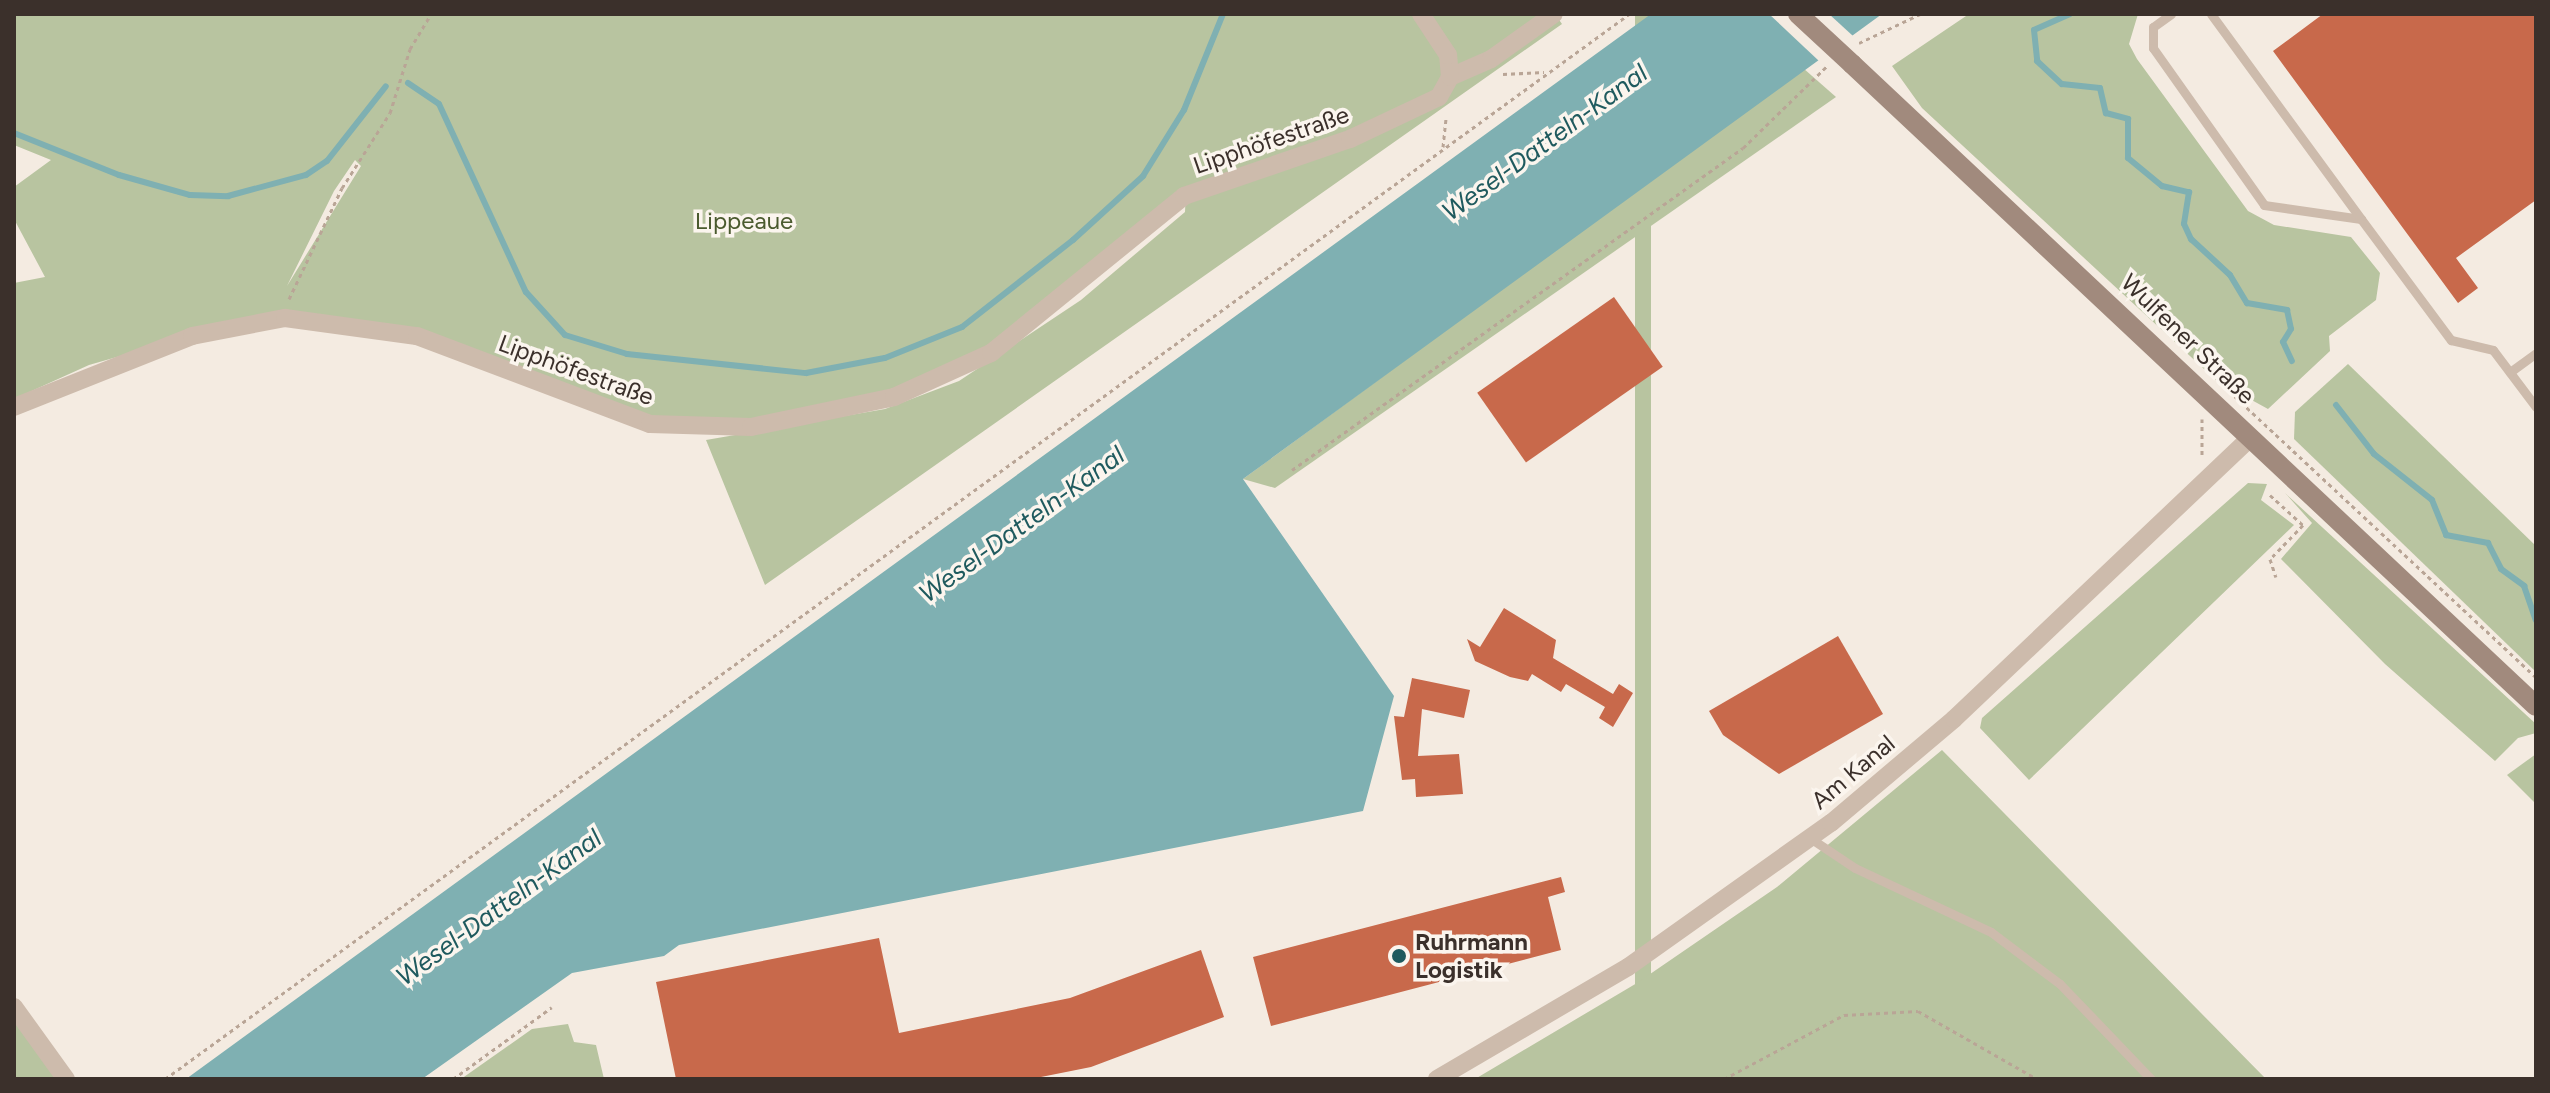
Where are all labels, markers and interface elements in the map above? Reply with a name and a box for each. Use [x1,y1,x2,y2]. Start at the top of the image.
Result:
water label: Wesel-Datteln-Kanal [1436,58,1654,228]
street label: Lipphöfestraße [1189,100,1353,180]
park label: Lippeaue [695,207,793,235]
street label: Wulfener Straße [2115,268,2261,410]
street label: Lipphöfestraße [495,329,657,411]
water label: Wesel-Datteln-Kanal [913,440,1131,610]
street label: Am Kanal [1805,729,1901,815]
water label: Wesel-Datteln-Kanal [390,823,608,993]
place label: Ruhrmann Logistik [1415,928,1528,984]
marker: Ruhrmann Logistik [1390,947,1408,965]

